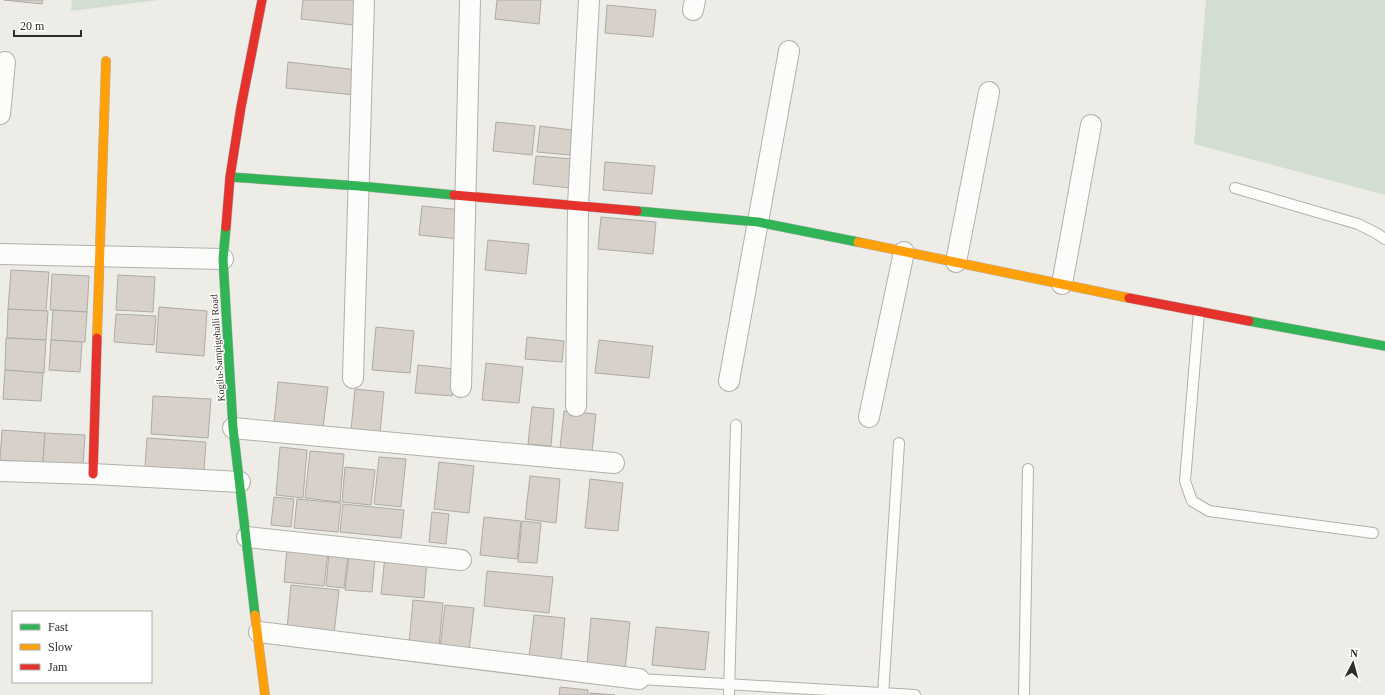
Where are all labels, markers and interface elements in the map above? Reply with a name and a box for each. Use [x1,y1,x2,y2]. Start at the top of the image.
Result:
scale bar [14,12,81,38]
text: 20 m [20,19,45,33]
street label: Kogilu-Sampigehalli Road [208,294,227,402]
legend [12,611,152,683]
text: Fast [48,620,69,634]
text: Slow [48,640,73,654]
north arrow [1333,643,1373,683]
text: N [1349,647,1359,659]
text: Jam [48,660,68,674]

